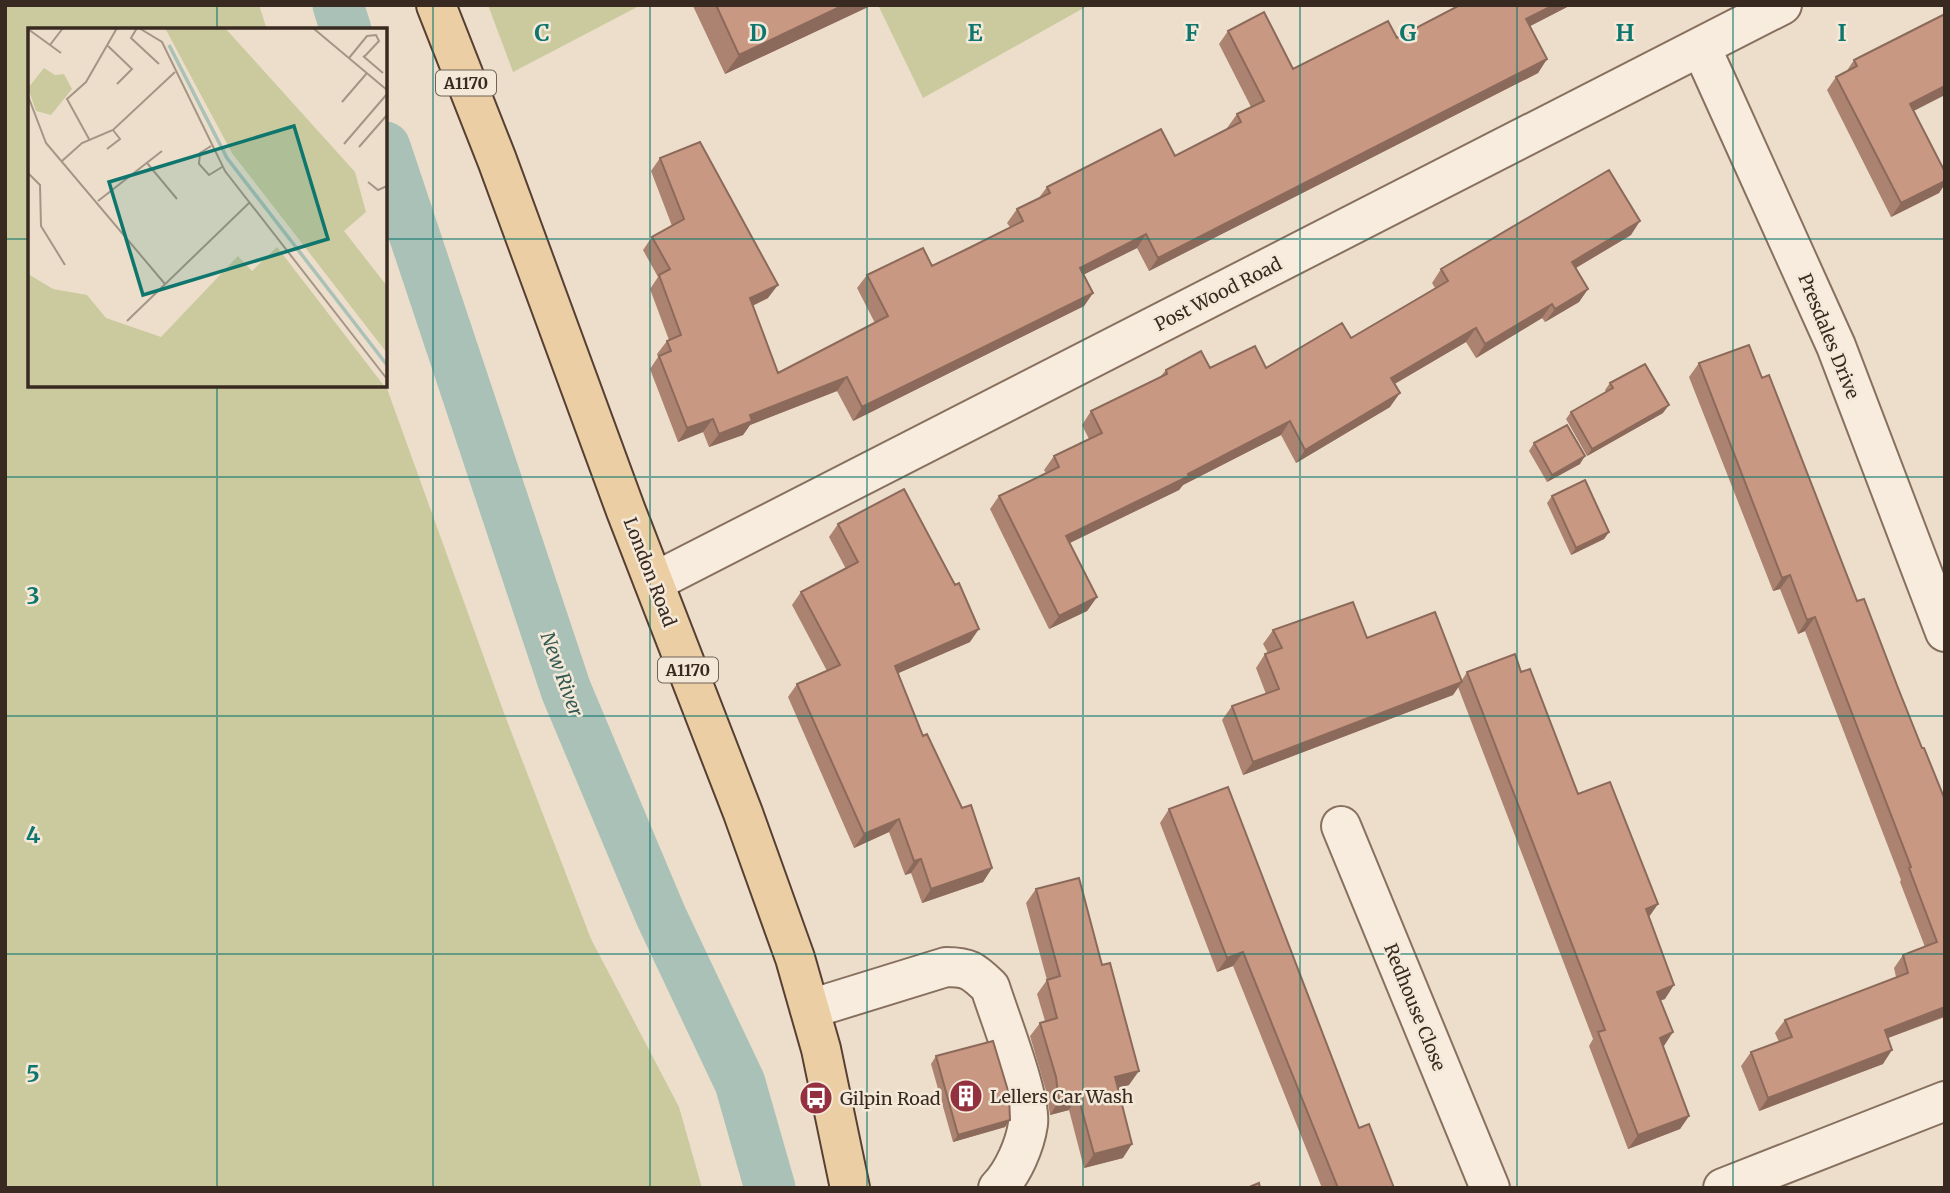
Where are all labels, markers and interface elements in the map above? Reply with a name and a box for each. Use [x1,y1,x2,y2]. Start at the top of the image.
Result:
text: C [534,18,550,47]
text: D [749,18,767,47]
text: E [967,18,983,47]
text: F [1185,18,1199,47]
text: G [1400,18,1417,47]
text: H [1616,18,1635,47]
text: I [1837,18,1847,47]
inset map [28,28,387,387]
road number: A1170 [436,71,496,96]
street label: Post Wood Road [1151,252,1286,336]
street label: Presdales Drive [1793,270,1865,402]
street label: London Road [619,514,681,630]
text: 3 [26,581,40,610]
water label: New River [536,628,588,720]
road number: A1170 [658,657,718,682]
text: 4 [26,820,41,849]
street label: Redhouse Close [1379,940,1451,1074]
text: 5 [26,1059,40,1088]
building icon: Lellers Car Wash [947,1077,985,1115]
bus stop icon: Gilpin Road [797,1079,835,1117]
place label: Lellers Car Wash [990,1085,1134,1108]
place label: Gilpin Road [840,1087,941,1110]

